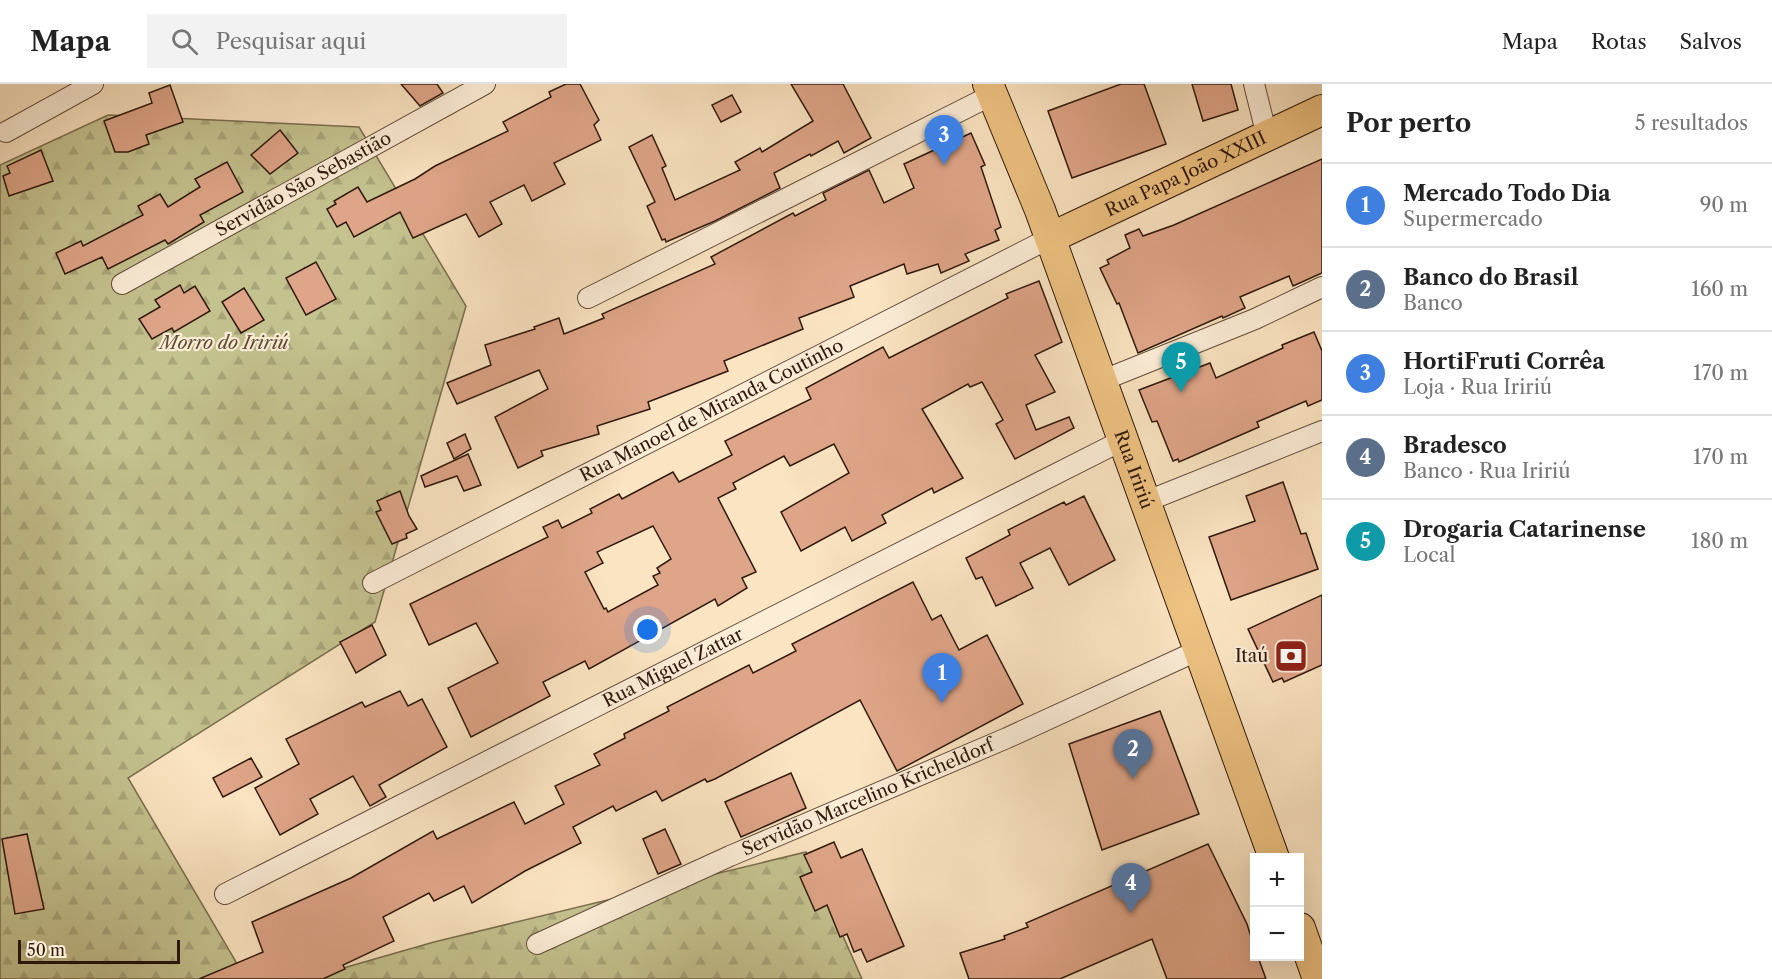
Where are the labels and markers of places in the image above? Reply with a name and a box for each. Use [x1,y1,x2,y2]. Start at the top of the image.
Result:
pin: 3 [924,116,964,165]
pin: 5 [1162,342,1200,392]
bank icon: Itaú [1273,638,1309,674]
place label: Itaú [1235,645,1268,667]
pin: 1 [922,654,962,703]
pin: 2 [1114,730,1152,779]
pin: 4 [1112,864,1150,913]

